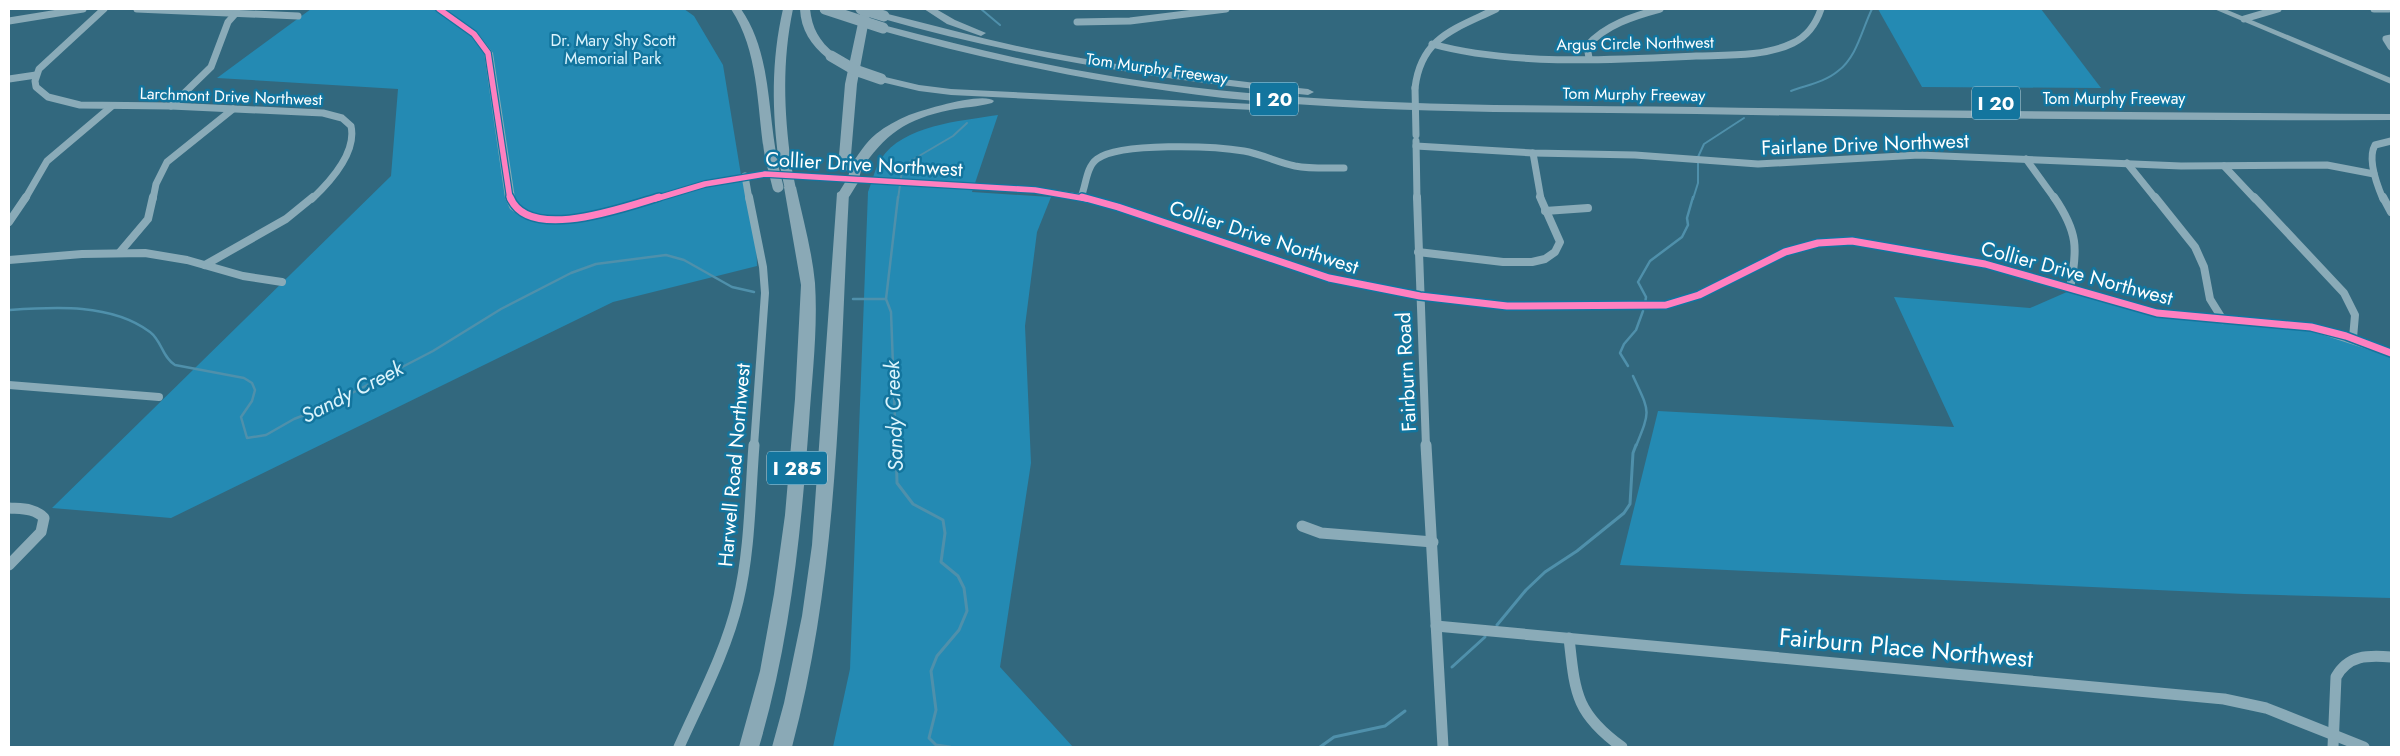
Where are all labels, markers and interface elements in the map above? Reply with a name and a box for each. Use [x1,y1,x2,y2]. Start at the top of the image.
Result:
park label: Dr. Mary Shy Scott Memorial Park [550,29,676,70]
street label: Argus Circle Northwest [1556,31,1714,56]
street label: Tom Murphy Freeway [1085,47,1230,90]
street label: Larchmont Drive Northwest [139,82,323,111]
road number: I 20 [1250,82,1298,116]
street label: Tom Murphy Freeway [1562,82,1706,107]
road number: I 20 [1972,86,2020,120]
street label: Tom Murphy Freeway [2043,87,2186,110]
street label: Fairlane Drive Northwest [1761,126,1969,163]
street label: Collier Drive Northwest [765,145,964,184]
street label: Collier Drive Northwest [1165,193,1362,282]
street label: Collier Drive Northwest [1978,234,2176,313]
street label: Fairburn Road [1389,312,1424,432]
water label: Sandy Creek [296,353,409,431]
water label: Sandy Creek [877,359,911,472]
street label: Harwell Road Northwest [711,362,758,568]
road number: I 285 [767,452,827,484]
street label: Fairburn Place Northwest [1778,619,2035,676]

